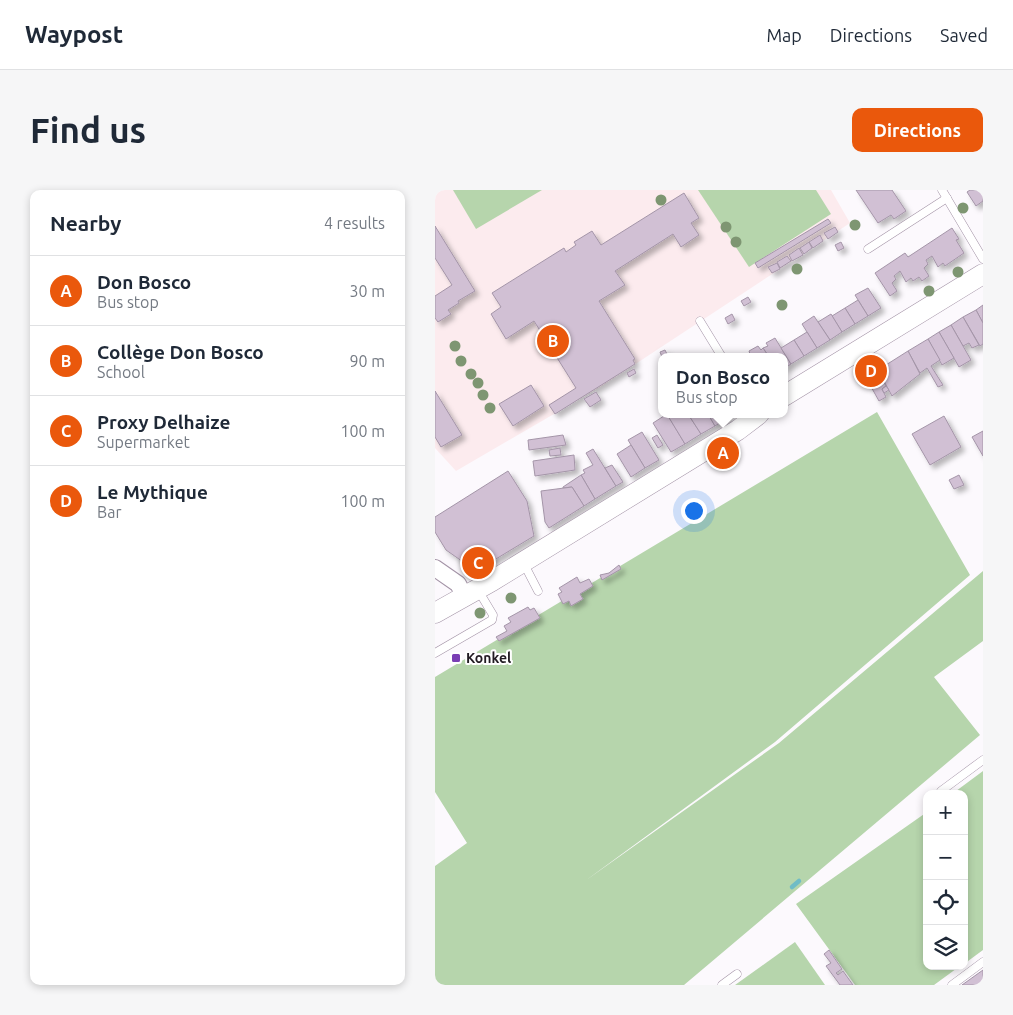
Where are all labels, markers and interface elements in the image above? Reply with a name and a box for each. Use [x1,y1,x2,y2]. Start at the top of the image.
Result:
text: Waypost [25,21,123,48]
text: Map [766,25,802,45]
text: Directions [830,25,912,45]
text: Saved [940,25,988,45]
button: Directions [852,108,983,152]
text: Find us [30,110,146,150]
text: Nearby [50,211,121,235]
text: 4 results [324,214,385,232]
text: Don Bosco [97,271,191,293]
text: A [60,282,72,300]
text: 30 m [349,282,385,300]
text: Bus stop [97,293,159,311]
pin: B [537,322,569,360]
text: Collège Don Bosco [97,341,264,363]
text: B [61,352,71,370]
text: 90 m [349,352,385,370]
pin: D [855,352,887,390]
popup [658,353,788,418]
text: School [97,363,145,381]
text: Don Bosco [676,366,770,388]
text: Bus stop [676,388,738,406]
text: Proxy Delhaize [97,411,230,433]
text: C [61,422,71,440]
text: 100 m [340,422,385,440]
text: Supermarket [97,433,190,451]
pin: A [707,434,739,472]
text: Le Mythique [97,481,208,503]
text: D [60,492,72,510]
text: 100 m [340,492,385,510]
your location [681,498,707,524]
text: Bar [97,503,121,521]
pin: C [462,544,494,582]
place label: Konkel [466,650,511,666]
marker: Konkel [450,652,462,664]
map controls [923,790,968,970]
button: + [923,790,968,835]
button: − [923,835,968,880]
button: locate [923,880,968,925]
button: layers [923,925,968,970]

